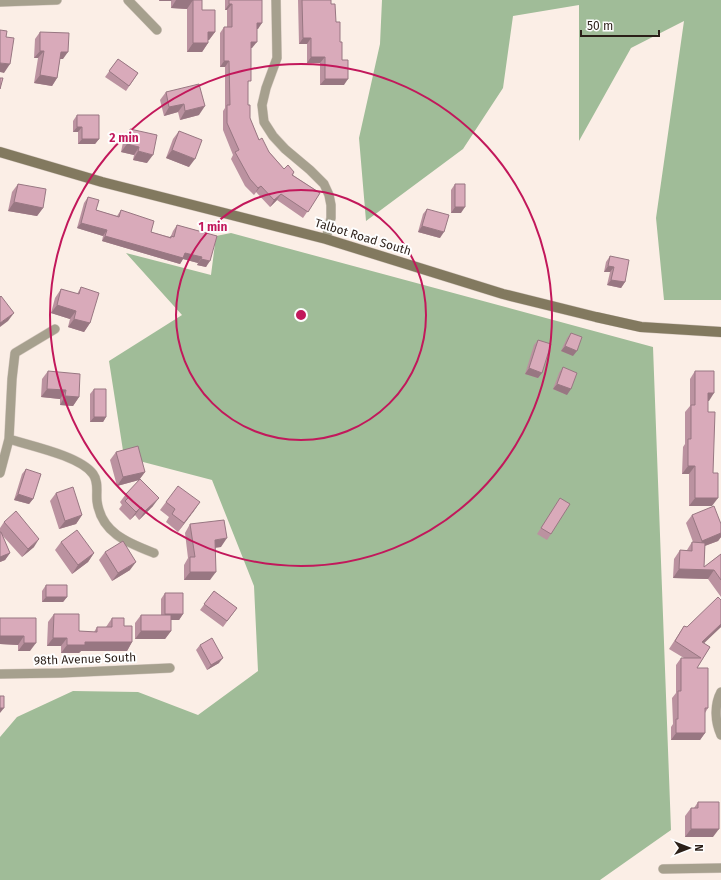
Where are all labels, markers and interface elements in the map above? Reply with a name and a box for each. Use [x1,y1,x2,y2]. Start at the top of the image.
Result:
scale bar [581,12,659,38]
text: 50 m [587,19,613,33]
text: 2 min [109,131,139,145]
street label: Talbot Road South [313,216,413,258]
text: 1 min [199,220,227,234]
centre of rings [294,308,308,322]
street label: 98th Avenue South [34,650,136,668]
north arrow [669,828,709,868]
text: N [692,844,705,852]

